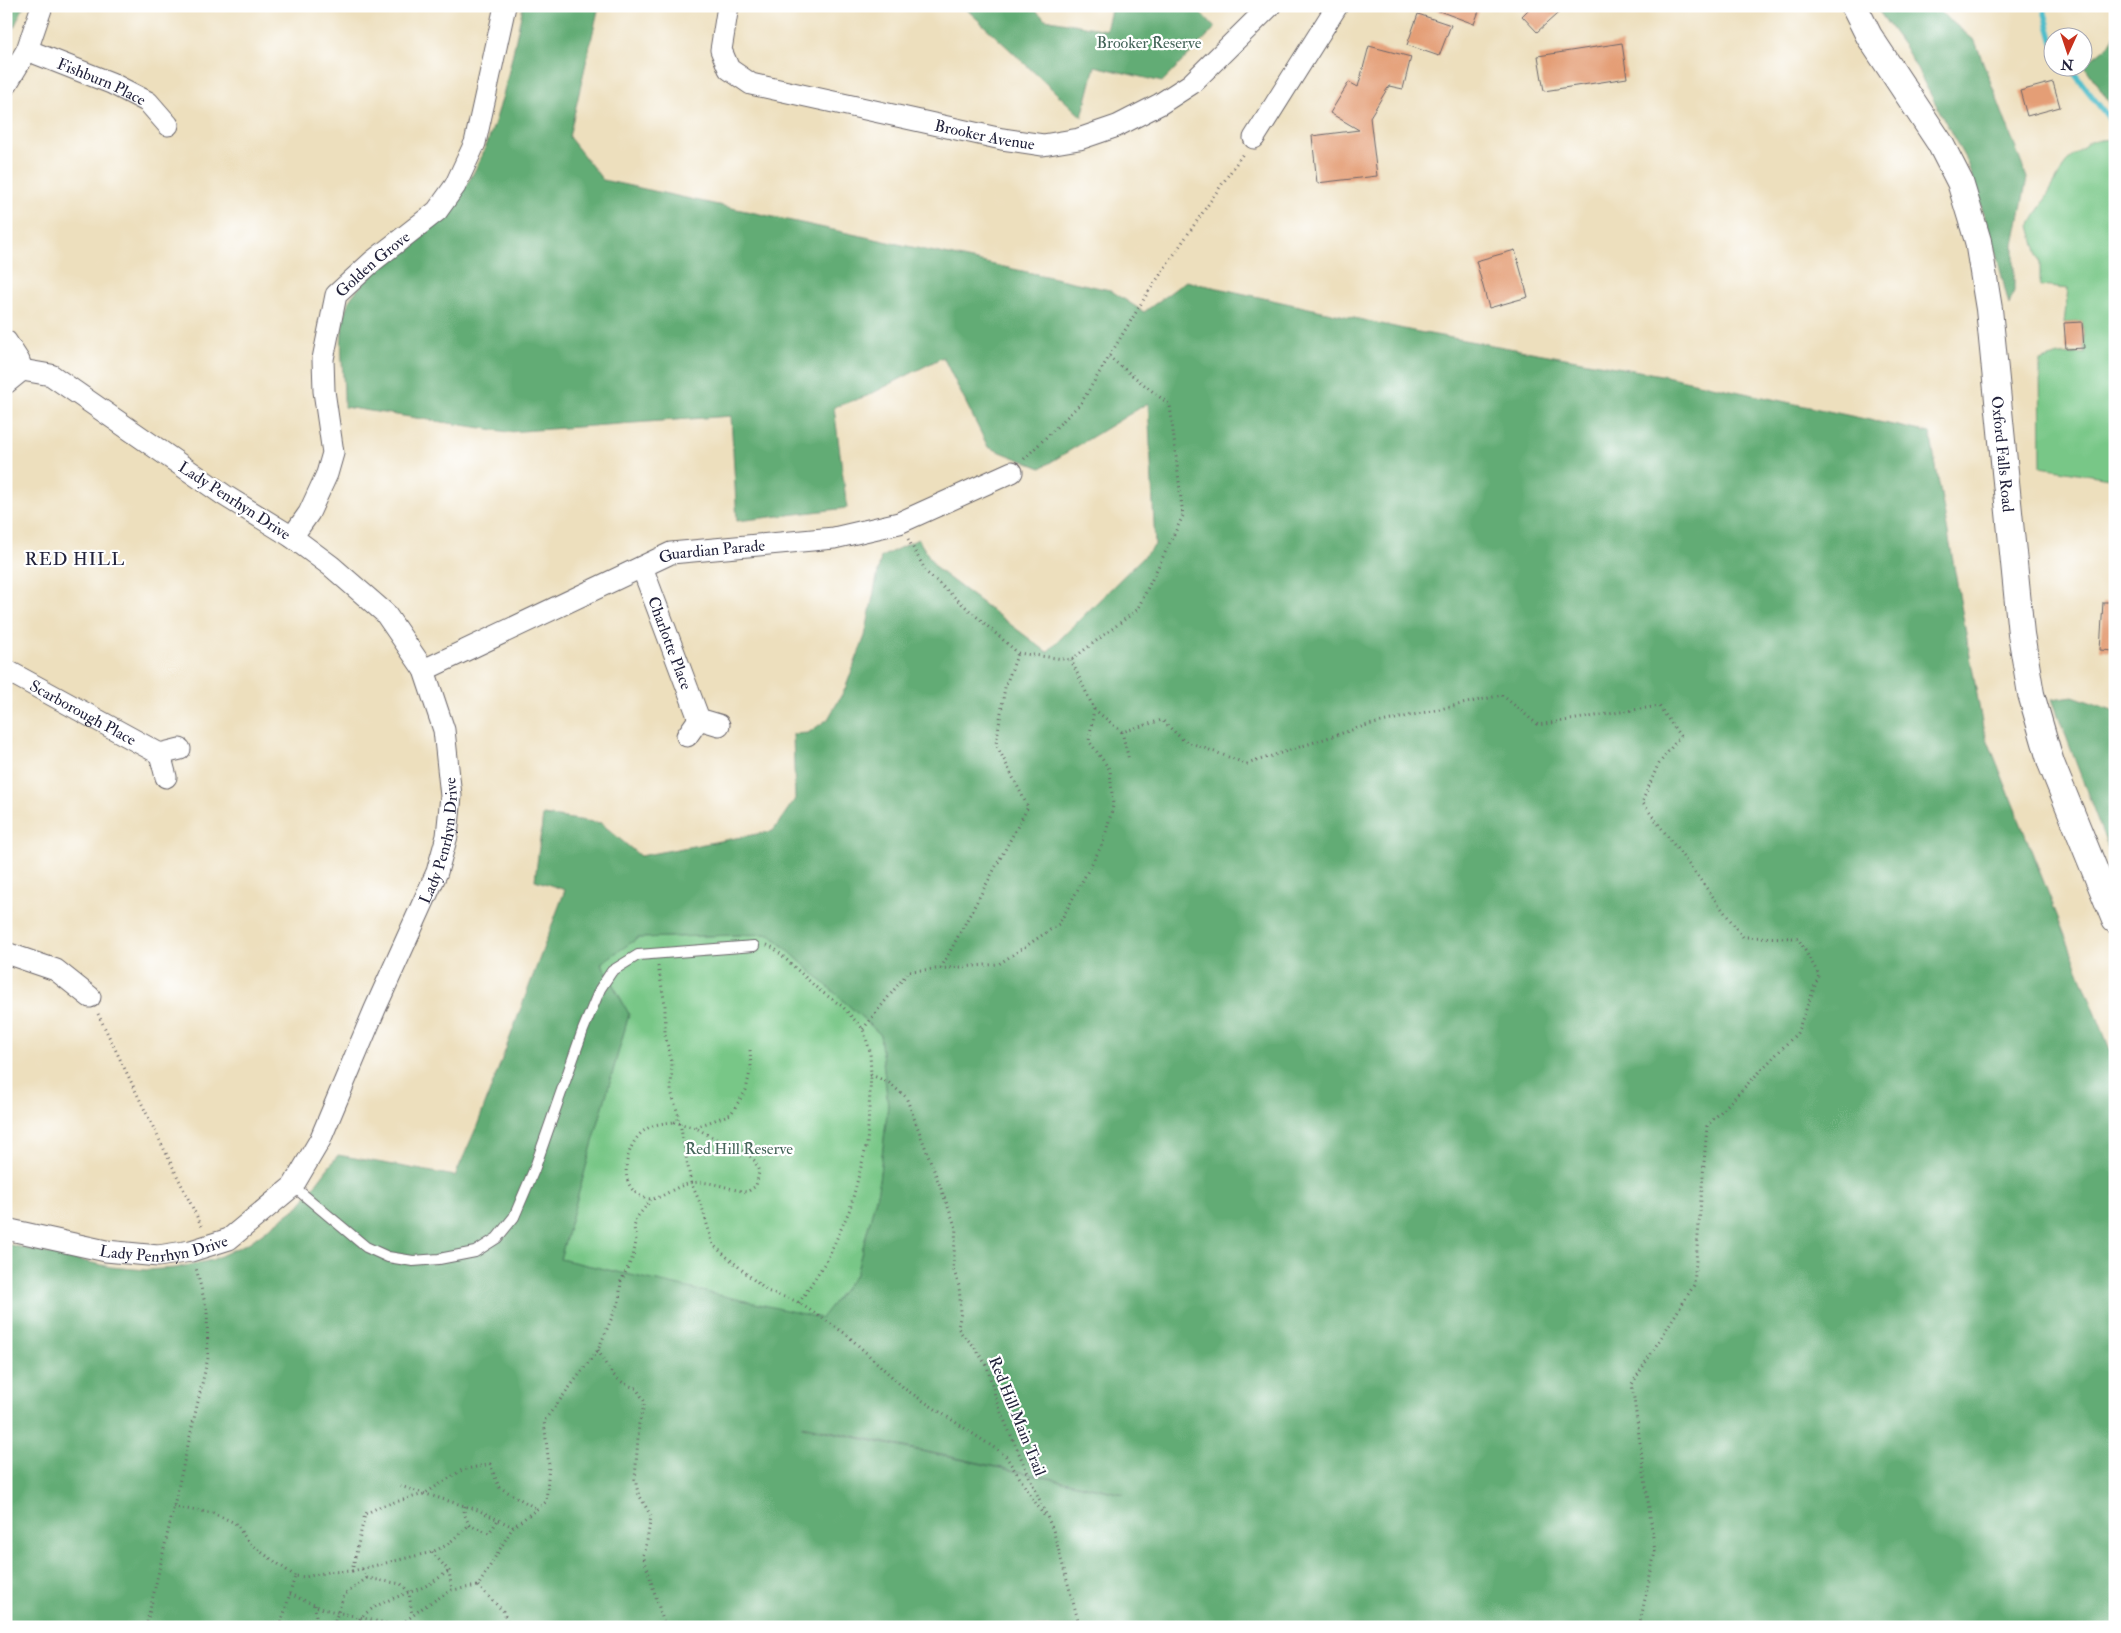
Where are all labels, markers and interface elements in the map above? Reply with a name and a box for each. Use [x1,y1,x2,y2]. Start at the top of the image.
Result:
north arrow [2044,28,2094,78]
park label: Brooker Reserve [1097,33,1202,53]
street label: Fishburn Place [54,54,149,110]
text: N [2060,56,2075,73]
street label: Brooker Avenue [933,116,1036,155]
street label: Golden Grove [331,227,414,302]
street label: Oxford Falls Road [1987,395,2018,513]
street label: Lady Penrhyn Drive [175,457,295,545]
street label: Guardian Parade [655,535,766,568]
district label: RED HILL [25,548,125,571]
street label: Charlotte Place [643,594,696,693]
street label: Scarborough Place [26,676,140,750]
street label: Lady Penrhyn Drive [415,776,462,907]
park label: Red Hill Reserve [685,1139,793,1159]
street label: Lady Penrhyn Drive [97,1231,231,1267]
street label: Red Hill Main Trail [984,1354,1050,1479]

